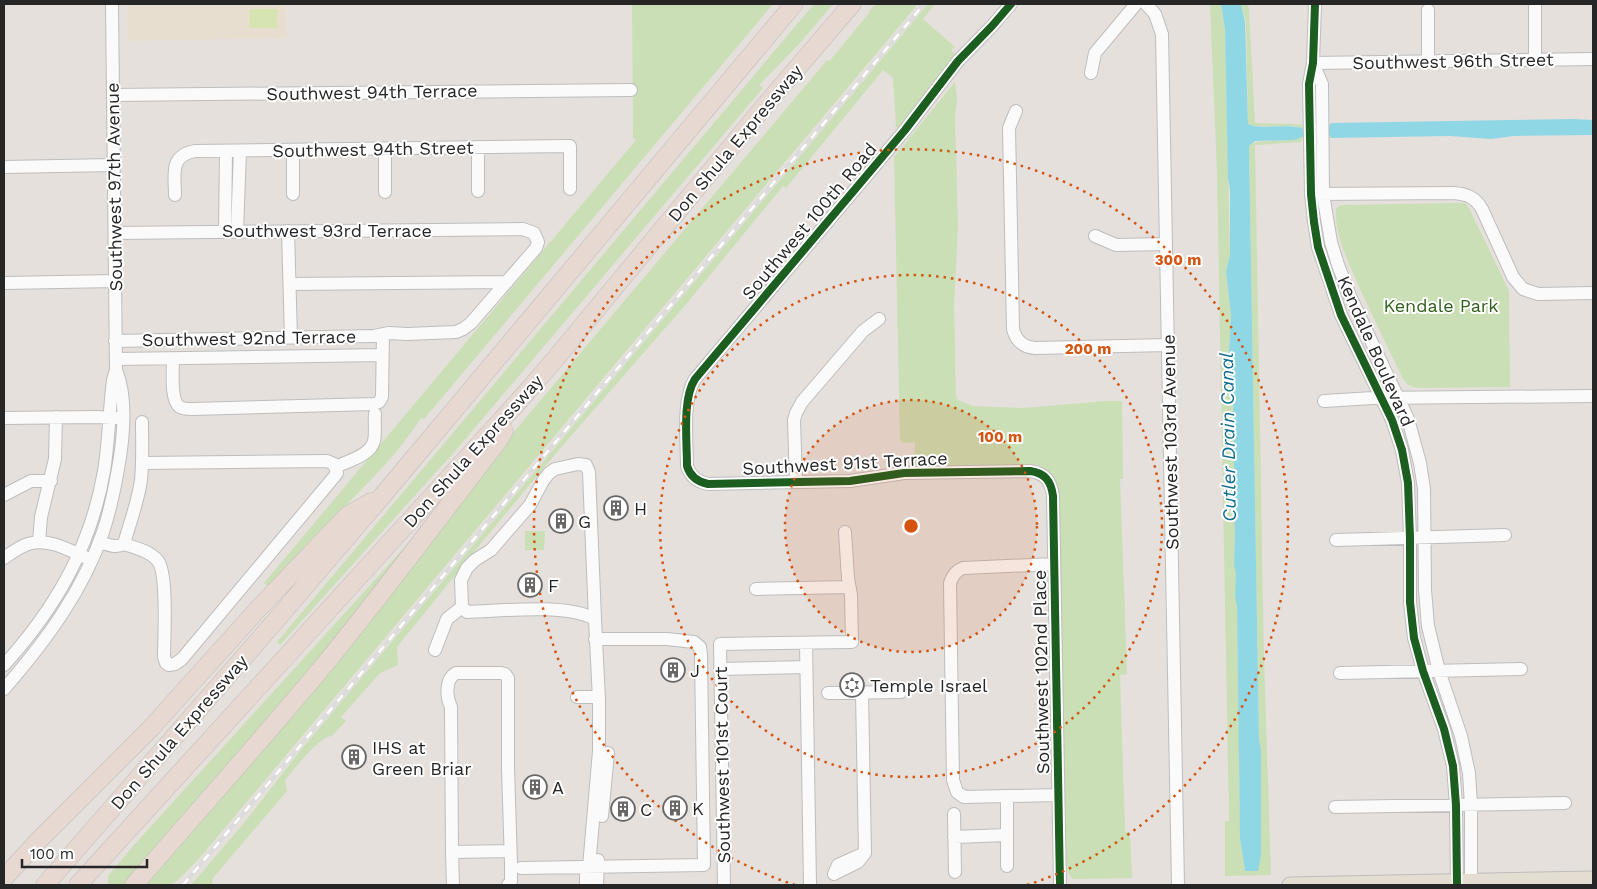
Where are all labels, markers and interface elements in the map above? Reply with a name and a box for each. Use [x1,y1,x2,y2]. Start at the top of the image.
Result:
street label: Southwest 96th Street [1352,49,1554,73]
street label: Don Shula Expressway [663,60,807,226]
street label: Southwest 94th Terrace [266,80,478,104]
street label: Southwest 97th Avenue [102,82,126,292]
street label: Southwest 94th Street [272,137,474,161]
street label: Southwest 100th Road [737,138,881,304]
street label: Southwest 93rd Terrace [222,220,432,241]
text: 300 m [1155,251,1201,269]
street label: Kendale Boulevard [1333,272,1419,430]
park label: Kendale Park [1384,295,1498,316]
street label: Southwest 92nd Terrace [142,326,356,350]
street label: Southwest 103rd Avenue [1158,334,1182,550]
text: 200 m [1065,340,1111,358]
water label: Cutler Drain Canal [1215,352,1241,522]
street label: Don Shula Expressway [399,370,548,532]
text: 100 m [978,428,1022,446]
street label: Southwest 91st Terrace [742,447,948,479]
building icon: H [603,495,629,521]
place label: H [634,498,647,519]
building icon: G [548,508,574,534]
place label: G [578,511,591,532]
centre of rings [902,517,920,535]
street label: Southwest 102nd Place [1029,570,1053,774]
building icon: F [517,572,543,598]
place label: F [548,575,559,596]
street label: Don Shula Expressway [106,650,252,814]
building icon: J [660,657,686,683]
place label: J [690,660,700,681]
street label: Southwest 101st Court [710,666,734,864]
synagogue icon: Temple Israel [839,672,865,698]
place label: Temple Israel [870,675,988,696]
place label: IHS at Green Briar [372,737,472,779]
building icon: IHS at Green Briar [341,744,367,770]
building icon: A [522,774,548,800]
place label: A [552,777,564,798]
building icon: K [662,795,688,821]
building icon: C [610,796,636,822]
place label: K [692,798,704,819]
place label: C [640,799,652,820]
scale bar [22,836,148,868]
text: 100 m [30,845,74,863]

